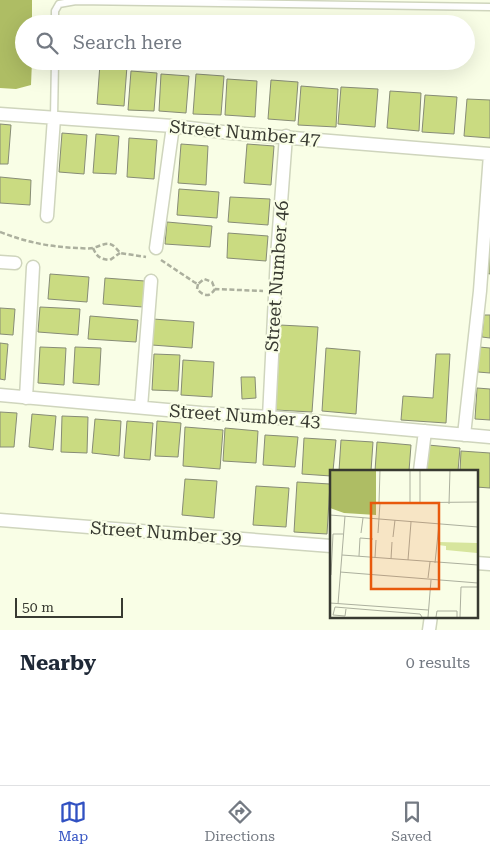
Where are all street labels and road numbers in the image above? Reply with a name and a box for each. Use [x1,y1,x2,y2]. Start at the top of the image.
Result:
street label: Street Number 47 [169,115,321,150]
street label: Street Number 46 [261,200,292,352]
street label: Street Number 43 [169,400,321,431]
street label: Street Number 39 [90,517,242,548]

